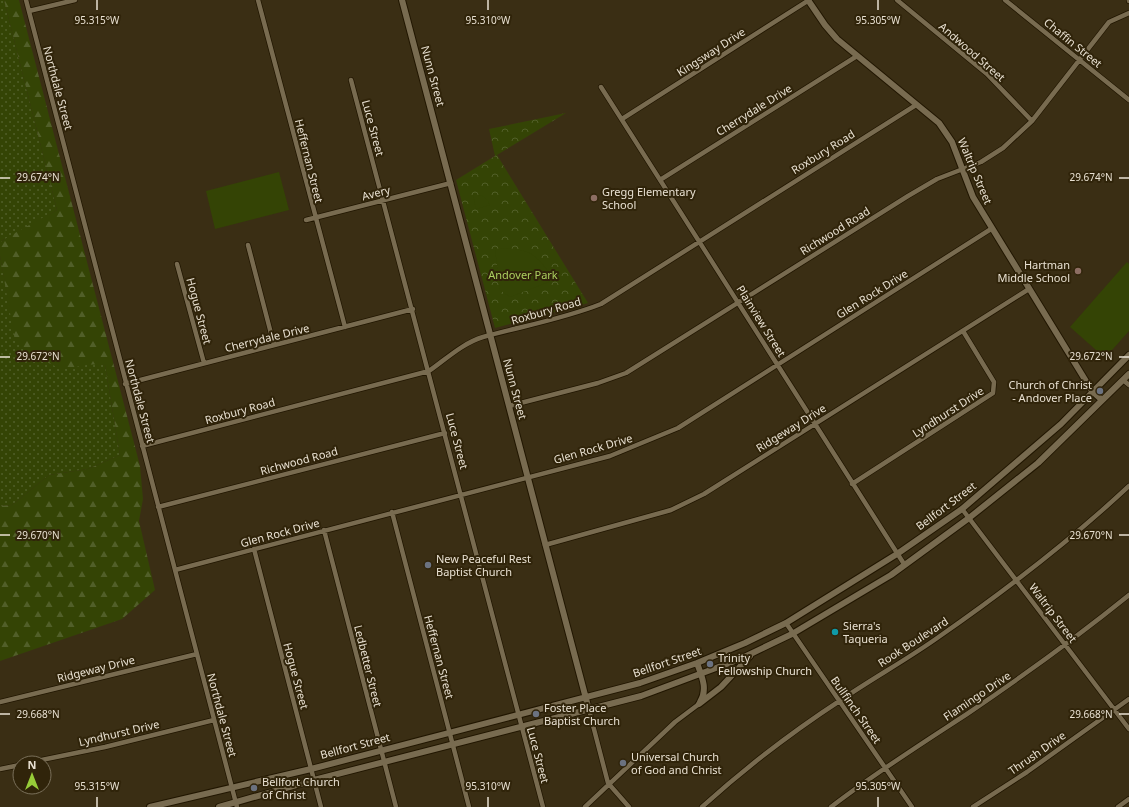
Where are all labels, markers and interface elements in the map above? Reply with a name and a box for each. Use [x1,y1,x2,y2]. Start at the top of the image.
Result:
text: 95.315°W [75,13,120,27]
text: 95.310°W [466,13,511,27]
text: 95.305°W [856,13,901,27]
street label: Chaffin Street [1041,15,1106,71]
street label: Andwood Street [936,19,1009,84]
street label: Kingsway Drive [674,24,748,79]
street label: Northdale Street [40,44,77,131]
street label: Nunn Street [418,44,449,108]
street label: Cherrydale Drive [713,80,794,139]
street label: Luce Street [359,98,388,158]
street label: Heffernan Street [292,117,327,204]
street label: Roxbury Road [788,126,857,177]
street label: Waltrip Street [955,135,996,206]
text: 29.674°N [16,170,60,184]
text: 29.674°N [1069,170,1113,184]
street label: Avery [360,182,392,203]
place label: Gregg Elementary School [602,184,696,212]
marker: Gregg Elementary School [589,193,599,203]
street label: Richwood Road [797,203,873,258]
place label: Hartman Middle School [997,257,1070,285]
street label: Glen Rock Drive [833,266,910,322]
marker: Hartman Middle School [1073,266,1083,276]
park label: Andover Park [488,267,558,282]
street label: Hogue Street [183,276,216,346]
street label: Plainview Street [733,282,790,359]
street label: Roxbury Road [509,293,583,328]
street label: Cherrydale Drive [223,320,311,355]
text: 29.672°N [16,349,60,363]
text: 29.672°N [1069,349,1113,363]
street label: Northdale Street [122,357,159,444]
street label: Nunn Street [500,357,531,421]
place label: Church of Christ - Andover Place [1009,377,1092,405]
street label: Lyndhurst Drive [909,383,986,440]
marker: Church of Christ - Andover Place [1095,386,1105,396]
street label: Roxbury Road [203,394,277,427]
street label: Ridgeway Drive [753,400,828,455]
street label: Luce Street [443,411,472,471]
street label: Glen Rock Drive [552,430,634,467]
street label: Richwood Road [258,443,339,478]
street label: Bellfort Street [913,478,979,533]
street label: Glen Rock Drive [239,515,321,550]
text: 29.670°N [16,528,60,542]
text: 29.670°N [1069,528,1113,542]
place label: New Peaceful Rest Baptist Church [436,551,531,579]
marker: New Peaceful Rest Baptist Church [423,560,433,570]
street label: Waltrip Street [1026,580,1081,645]
street label: Heffernan Street [421,613,458,700]
street label: Rook Boulevard [875,613,951,670]
place label: Sierra's Taqueria [843,618,888,646]
street label: Ledbetter Street [351,623,386,708]
marker: Sierra's Taqueria [830,627,840,637]
street label: Hogue Street [280,641,313,711]
street label: Bellfort Street [631,643,703,680]
place label: Trinity Fellowship Church [718,650,812,678]
street label: Ridgeway Drive [55,652,136,685]
marker: Trinity Fellowship Church [705,659,715,669]
street label: Flamingo Drive [940,668,1013,724]
street label: Northdale Street [204,671,241,758]
street label: Bullfinch Street [828,673,885,746]
place label: Foster Place Baptist Church [544,700,620,728]
text: 29.668°N [16,707,60,721]
text: 29.668°N [1069,707,1113,721]
marker: Foster Place Baptist Church [531,709,541,719]
street label: Lyndhurst Drive [77,716,161,749]
street label: Luce Street [524,725,553,785]
street label: Thrush Drive [1005,727,1068,778]
street label: Bellfort Street [318,729,391,762]
place label: Universal Church of God and Christ [631,749,722,777]
north arrow [12,755,52,795]
text: N [28,757,36,772]
marker: Universal Church of God and Christ [618,758,628,768]
place label: Bellfort Church of Christ [262,774,340,802]
text: 95.315°W [75,779,120,793]
text: 95.310°W [466,779,511,793]
text: 95.305°W [856,779,901,793]
marker: Bellfort Church of Christ [249,783,259,793]

